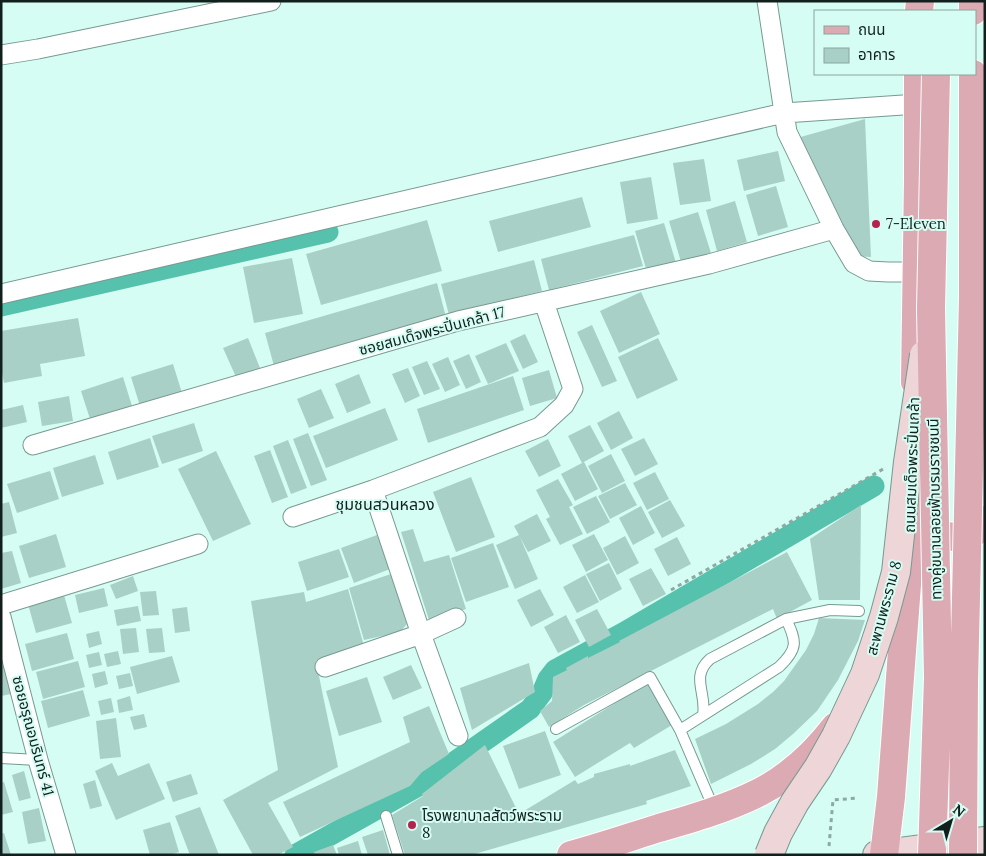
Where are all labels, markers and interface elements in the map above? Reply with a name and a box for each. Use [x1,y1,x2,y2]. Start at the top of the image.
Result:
legend [814,10,976,75]
text: ถนน [858,20,885,39]
text: อาคาร [858,45,895,64]
place label: 7-Eleven [886,214,946,233]
marker: 7-Eleven [870,218,882,230]
street label: ซอยสมเด็จพระปิ่นเกล้า 17 [357,302,507,359]
street label: ถนนสมเด็จพระปิ่นเกล้า [900,397,923,533]
street label: ทางคู่ขนานลอยฟ้าบรมราชชนนี [923,418,946,600]
district label: ชุมชนสวนหลวง [335,494,435,514]
street label: สะพานพระราม 8 [862,558,905,657]
street label: ซอยอรุณอมรินทร์ 41 [8,674,59,798]
north arrow [926,796,976,846]
text: N [949,800,969,821]
place label: โรงพยาบาลสัตว์พระราม 8 [422,806,562,842]
marker: โรงพยาบาลสัตว์พระราม 8 [406,819,418,831]

